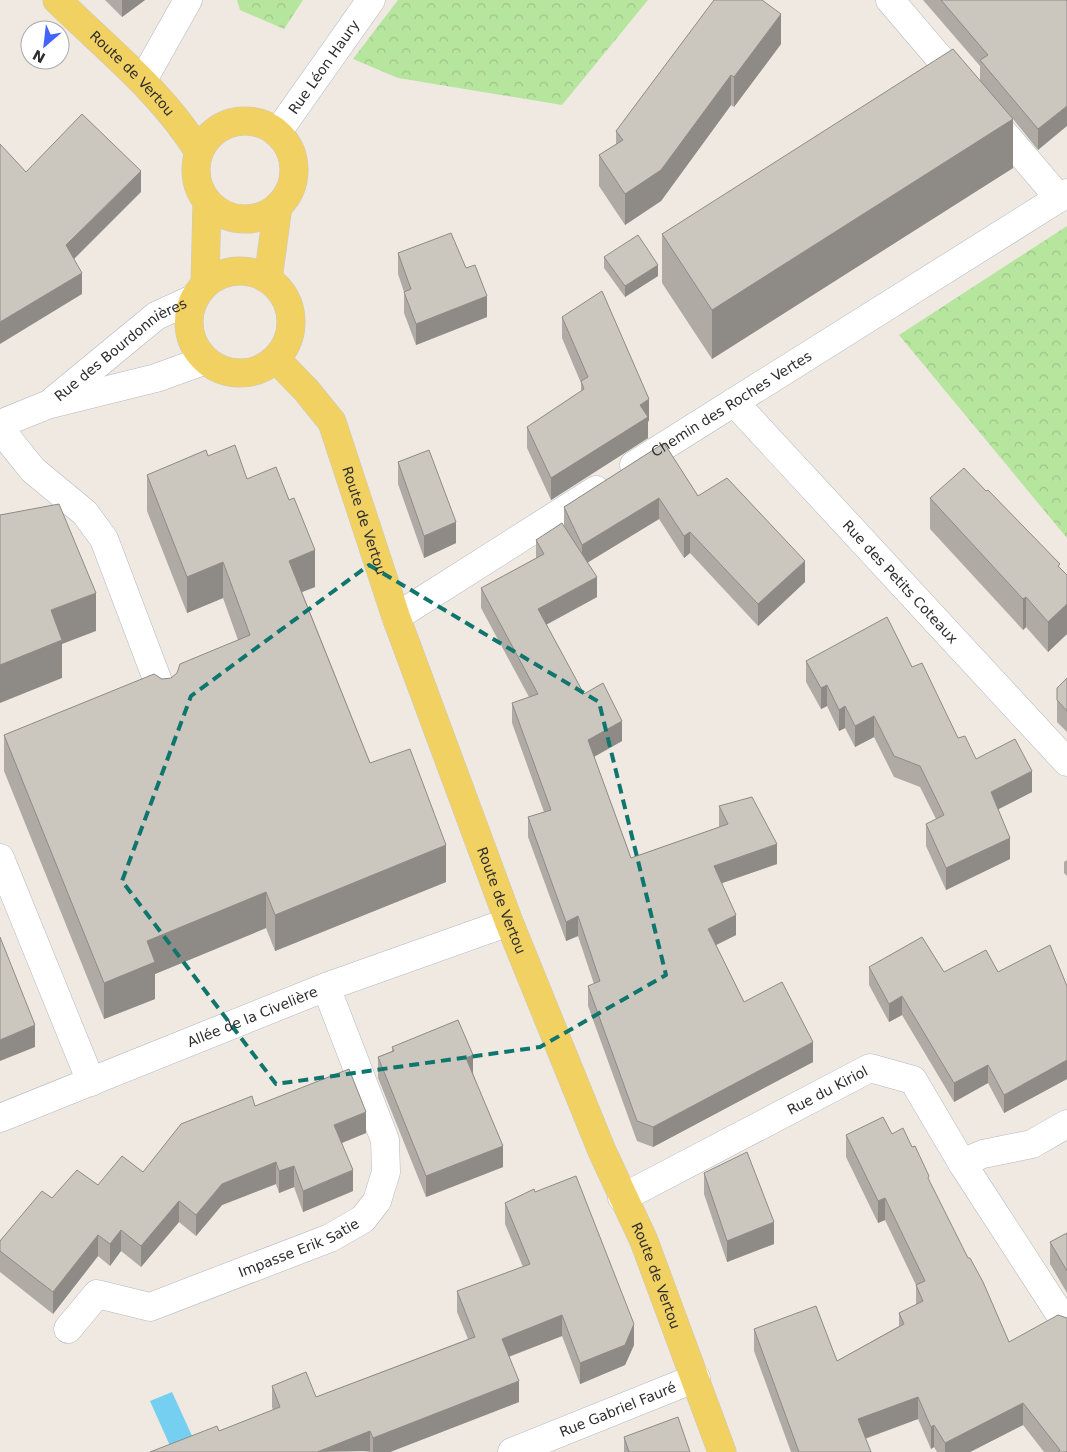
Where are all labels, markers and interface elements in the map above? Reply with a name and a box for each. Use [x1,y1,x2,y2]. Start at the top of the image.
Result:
street label: Rue Léon Haury [285,17,362,117]
north arrow [20,20,70,70]
street label: Route de Vertou [87,27,178,119]
text: N [30,47,48,66]
street label: Rue des Bourdonnières [51,295,189,404]
street label: Chemin des Roches Vertes [648,347,815,460]
street label: Route de Vertou [339,464,390,577]
street label: Rue des Petits Coteaux [840,517,961,647]
street label: Route de Vertou [474,845,529,956]
street label: Allée de la Civelière [185,983,320,1050]
street label: Rue du Kiriol [785,1063,870,1118]
street label: Impasse Erik Satie [236,1215,362,1280]
street label: Route de Vertou [628,1220,684,1331]
street label: Rue Gabriel Fauré [557,1379,678,1440]

